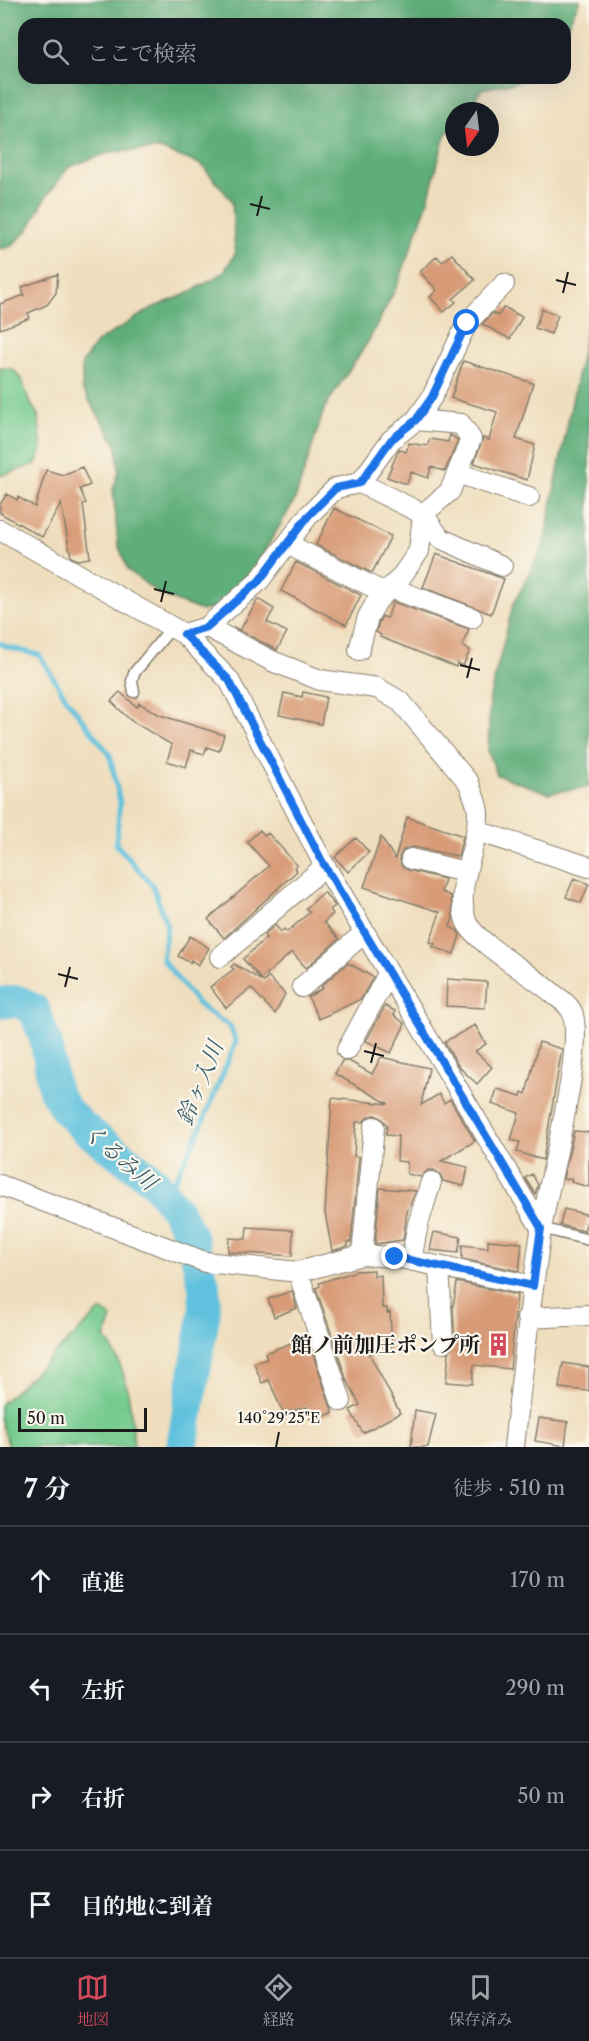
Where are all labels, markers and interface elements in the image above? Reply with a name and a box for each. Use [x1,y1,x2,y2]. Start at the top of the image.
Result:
search box [18,18,571,84]
icon: search [39,35,72,68]
text: ここで検索 [87,40,197,67]
north arrow [445,102,499,156]
route start [453,309,479,335]
water label: 鈴ヶ入川 [171,1035,230,1129]
water label: くるみ川 [78,1118,164,1197]
route end [381,1243,407,1269]
building icon: 館ノ前加圧ポンプ所 [485,1331,511,1357]
place label: 館ノ前加圧ポンプ所 [291,1332,480,1357]
scale bar [18,1405,147,1432]
text: 50 m [27,1408,65,1428]
text: 140°29'25"E [238,1408,320,1427]
text: 7 分 [24,1473,70,1505]
text: 徒歩 · 510 m [453,1476,565,1500]
icon: ahead [24,1564,57,1597]
text: 170 m [510,1568,565,1592]
text: 直進 [81,1569,125,1596]
icon: left [24,1672,57,1705]
text: 290 m [505,1676,565,1700]
text: 左折 [81,1677,125,1704]
icon: right [24,1780,57,1813]
text: 50 m [518,1784,565,1808]
text: 右折 [81,1785,125,1812]
icon: arrive [24,1888,57,1921]
text: 目的地に到着 [81,1893,213,1920]
tab: 地図 [76,1971,109,2030]
tab: 経路 [262,1971,295,2030]
tab: 保存済み [448,1971,512,2030]

